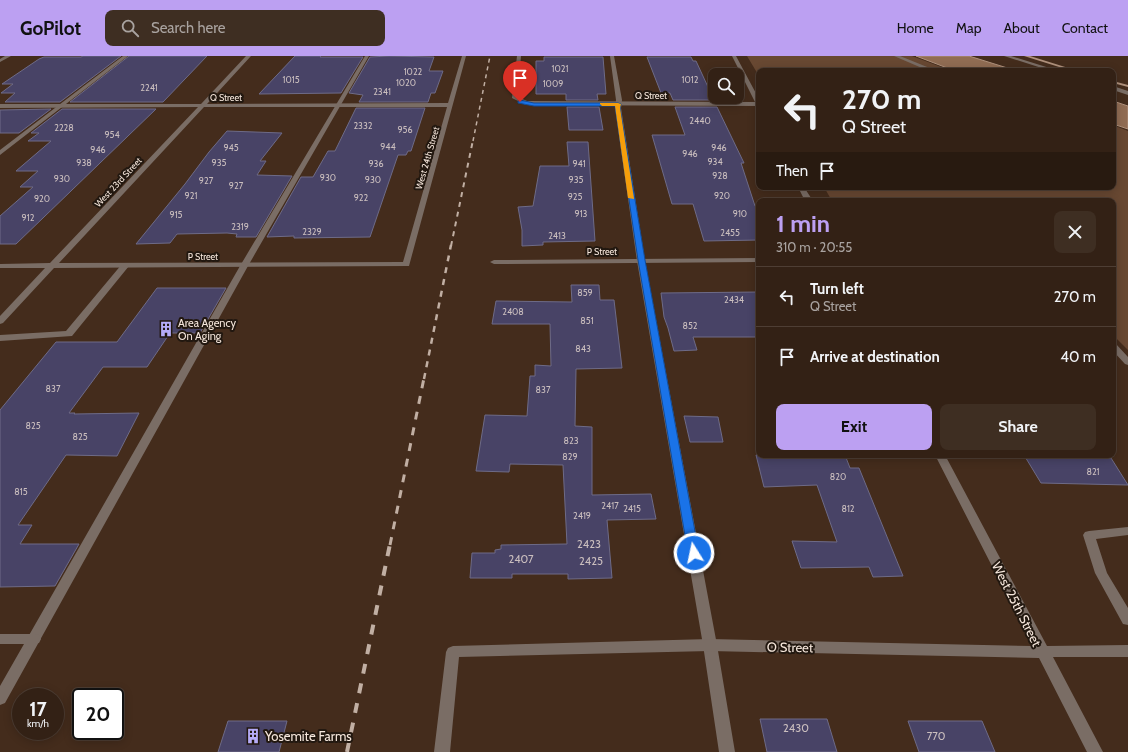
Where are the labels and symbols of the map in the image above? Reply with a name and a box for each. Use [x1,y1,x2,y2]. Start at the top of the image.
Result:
pin [503,61,537,102]
house number: 1021 [552,63,568,74]
house number: 1022 [404,66,423,77]
house number: 1015 [282,74,300,85]
house number: 1012 [682,74,699,85]
house number: 1020 [396,77,416,88]
house number: 1009 [543,78,563,89]
house number: 2241 [140,82,158,93]
house number: 2341 [373,86,391,97]
street label: Q Street [635,90,667,101]
street label: Q Street [210,92,242,103]
house number: 2440 [689,115,711,126]
house number: 2332 [353,120,373,131]
house number: 2228 [54,122,74,133]
house number: 956 [397,124,413,135]
street label: West 24th Street [413,125,441,191]
house number: 954 [104,129,120,140]
house number: 944 [380,141,396,152]
house number: 945 [223,142,239,153]
house number: 946 [711,142,727,153]
house number: 946 [90,144,106,155]
house number: 946 [682,148,698,159]
street label: West 23rd Street [92,155,144,209]
house number: 934 [707,156,723,167]
house number: 938 [76,157,92,168]
house number: 935 [212,157,227,168]
house number: 936 [368,158,384,169]
house number: 941 [572,158,586,169]
house number: 928 [712,170,728,181]
house number: 930 [320,172,336,183]
house number: 930 [54,173,70,184]
house number: 930 [365,174,381,185]
house number: 935 [569,174,584,185]
house number: 927 [199,175,214,186]
house number: 927 [229,180,244,191]
house number: 921 [185,190,197,201]
house number: 920 [714,190,730,201]
house number: 925 [568,191,582,202]
house number: 922 [354,192,369,203]
house number: 920 [34,193,50,204]
house number: 913 [575,208,588,219]
house number: 910 [733,208,747,219]
house number: 915 [170,209,183,220]
house number: 912 [22,212,35,223]
house number: 2319 [231,221,249,232]
house number: 2329 [302,226,322,237]
house number: 2455 [720,227,740,238]
house number: 2413 [548,230,566,241]
street label: P Street [587,246,617,257]
street label: P Street [188,251,218,262]
house number: 859 [577,287,593,298]
house number: 2434 [724,294,744,305]
house number: 2408 [502,306,524,317]
house number: 851 [580,315,594,326]
place label: Area Agency On Aging [178,316,236,343]
building icon: Area Agency On Aging [157,320,175,338]
house number: 852 [682,320,698,331]
house number: 843 [575,343,591,354]
house number: 837 [46,383,61,394]
house number: 837 [536,384,551,395]
house number: 825 [25,420,41,431]
house number: 825 [72,431,88,442]
house number: 823 [563,435,579,446]
house number: 829 [562,451,578,462]
house number: 821 [1086,466,1100,477]
house number: 820 [830,471,846,482]
house number: 815 [14,486,28,497]
house number: 2417 [601,500,619,511]
house number: 2415 [623,503,641,514]
house number: 812 [841,503,855,514]
house number: 2419 [573,510,591,521]
position arrow [673,532,715,574]
house number: 2423 [577,537,601,551]
house number: 2407 [508,552,534,566]
house number: 2425 [579,554,603,568]
street label: West 25th Street [989,559,1045,649]
street label: O Street [767,639,814,655]
speed limit sign: 20 [72,688,124,740]
house number: 2430 [783,721,809,735]
building icon: Yosemite Farms [244,727,262,745]
place label: Yosemite Farms [264,728,352,744]
house number: 770 [927,729,946,743]

